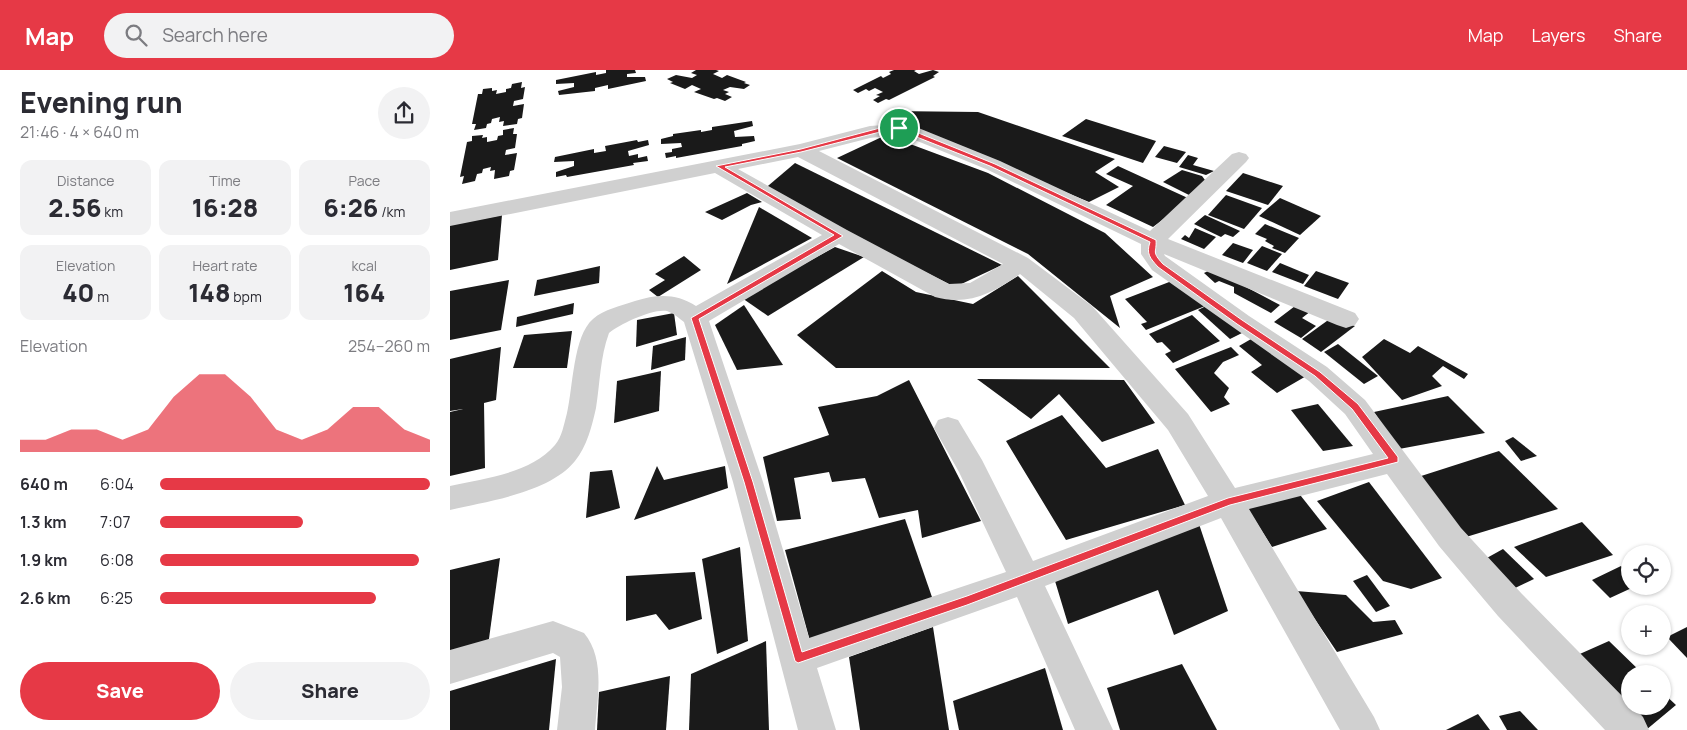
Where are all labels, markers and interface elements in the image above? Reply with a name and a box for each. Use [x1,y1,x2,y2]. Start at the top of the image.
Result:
search box [104,13,454,58]
text: Map [25,19,74,52]
icon: search [122,21,150,49]
text: Search here [162,22,268,48]
text: Map [1468,23,1503,47]
text: Layers [1531,23,1585,47]
text: Share [1613,23,1662,47]
text: Evening run [20,83,183,121]
button: share [378,87,430,139]
pin [878,107,920,149]
icon: arrive [885,114,913,142]
text: 21:46 · 4 × 640 m [20,121,139,143]
text: Distance [57,171,114,190]
text: Time [209,171,241,190]
text: Pace [349,171,380,190]
text: 2.56 [48,190,102,225]
text: 16:28 [192,190,258,225]
text: 6:26 [323,190,378,225]
text: km [102,202,123,221]
text: /km [378,202,405,221]
text: Elevation [56,256,115,275]
text: Heart rate [193,256,257,275]
text: kcal [352,256,377,275]
text: 40 [62,275,94,310]
text: 148 [188,275,231,310]
text: 164 [343,275,385,310]
text: m [94,287,109,306]
text: bpm [231,287,262,306]
text: Elevation [20,335,88,357]
text: 254–260 m [348,335,430,357]
text: 640 m [20,473,68,495]
text: 6:04 [100,473,134,495]
text: 1.3 km [20,511,67,533]
text: 7:07 [100,511,131,533]
map controls [1621,545,1671,715]
button: locate [1621,545,1671,595]
text: 1.9 km [20,549,67,571]
text: 6:08 [100,549,134,571]
text: 2.6 km [20,587,71,609]
text: 6:25 [100,587,133,609]
button: + [1621,605,1671,655]
button: Save [20,662,220,720]
button: Share [230,662,430,720]
button: − [1621,665,1671,715]

